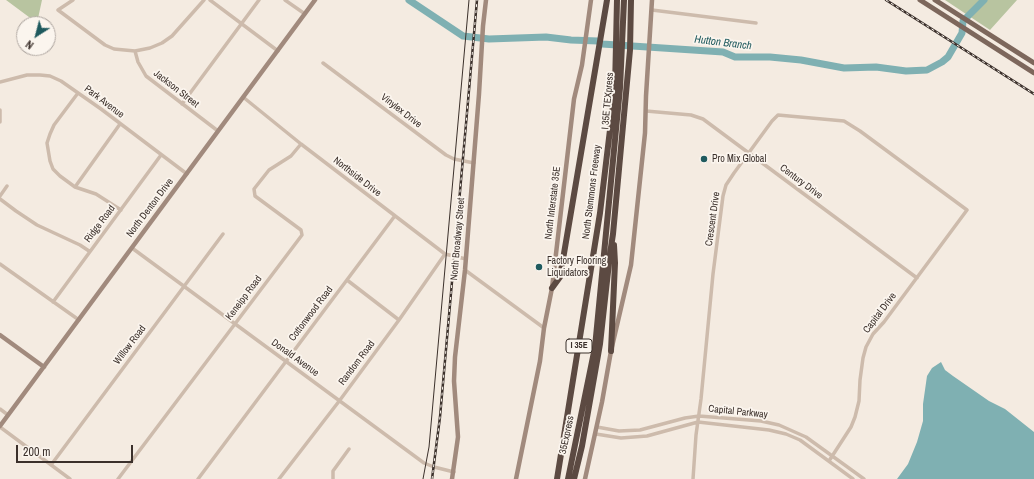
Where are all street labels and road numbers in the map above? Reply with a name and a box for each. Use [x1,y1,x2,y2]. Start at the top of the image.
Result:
street label: Jackson Street [151,68,201,110]
street label: I 35E TEXpress [600,72,616,130]
street label: Park Avenue [82,83,126,121]
street label: Vinylex Drive [378,91,424,131]
street label: North Stemmons Freeway [580,144,604,240]
street label: Northside Drive [331,155,383,199]
street label: Century Drive [777,162,825,202]
street label: North Interstate 35E [543,166,563,240]
street label: North Denton Drive [124,176,176,240]
street label: Crescent Drive [703,191,723,247]
street label: North Broadway Street [448,197,468,281]
street label: Ridge Road [82,203,118,245]
street label: Keneipp Road [223,273,265,323]
street label: Cottonwood Road [286,284,336,344]
street label: Capital Drive [861,290,899,336]
street label: Willow Road [111,323,149,367]
street label: Donald Avenue [269,337,321,379]
street label: Random Road [336,338,378,388]
road number: I 35E [566,339,592,353]
street label: Capital Parkway [708,403,768,421]
street label: 35Express [557,415,577,455]

